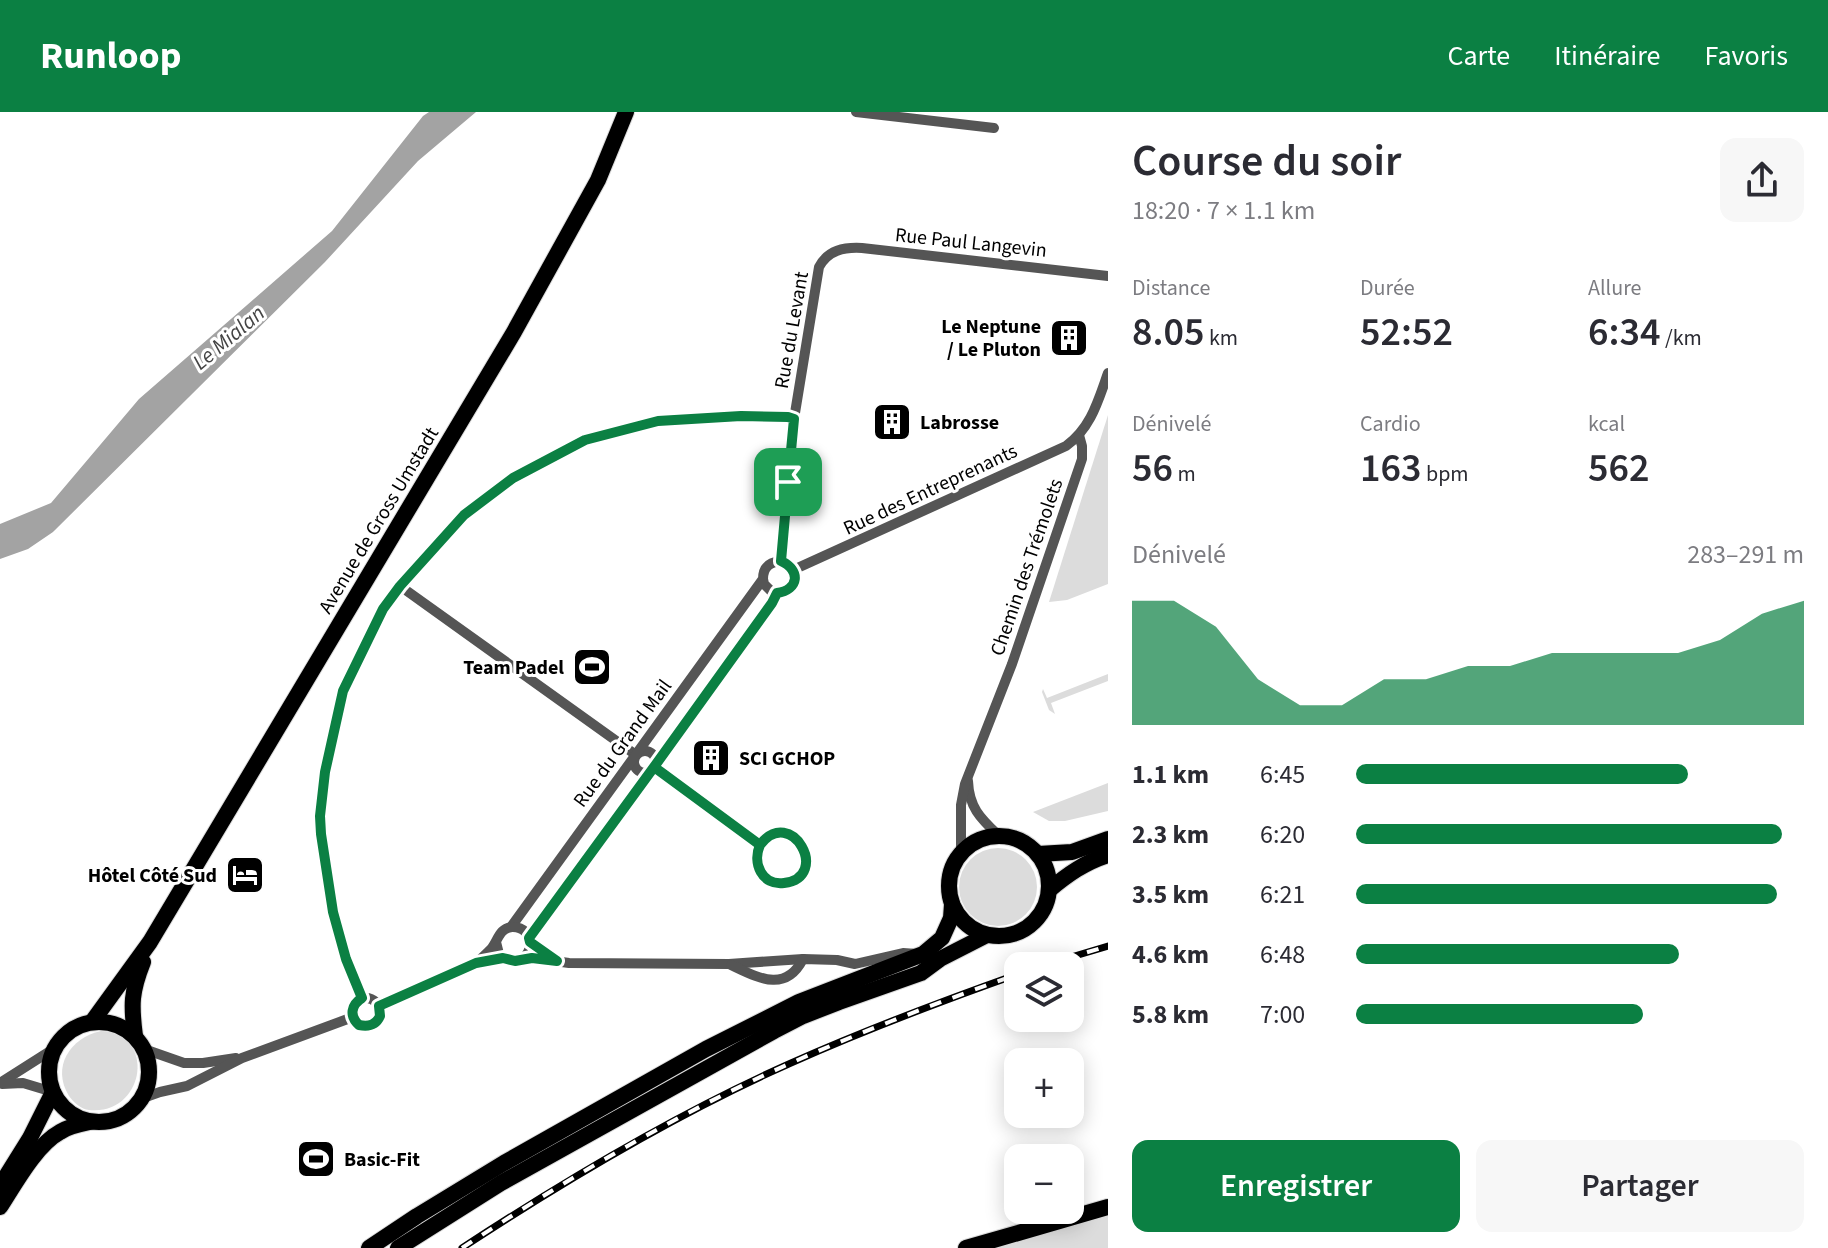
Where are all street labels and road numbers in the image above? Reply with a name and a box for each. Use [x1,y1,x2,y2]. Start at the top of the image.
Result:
street label: Rue Paul Langevin [894,221,1048,265]
street label: Rue du Levant [768,269,816,391]
street label: Avenue de Gross Umstadt [312,422,446,619]
street label: Rue des Entreprenants [839,437,1022,543]
street label: Chemin des Trémolets [983,475,1070,660]
street label: Rue du Grand Mail [567,674,679,813]

